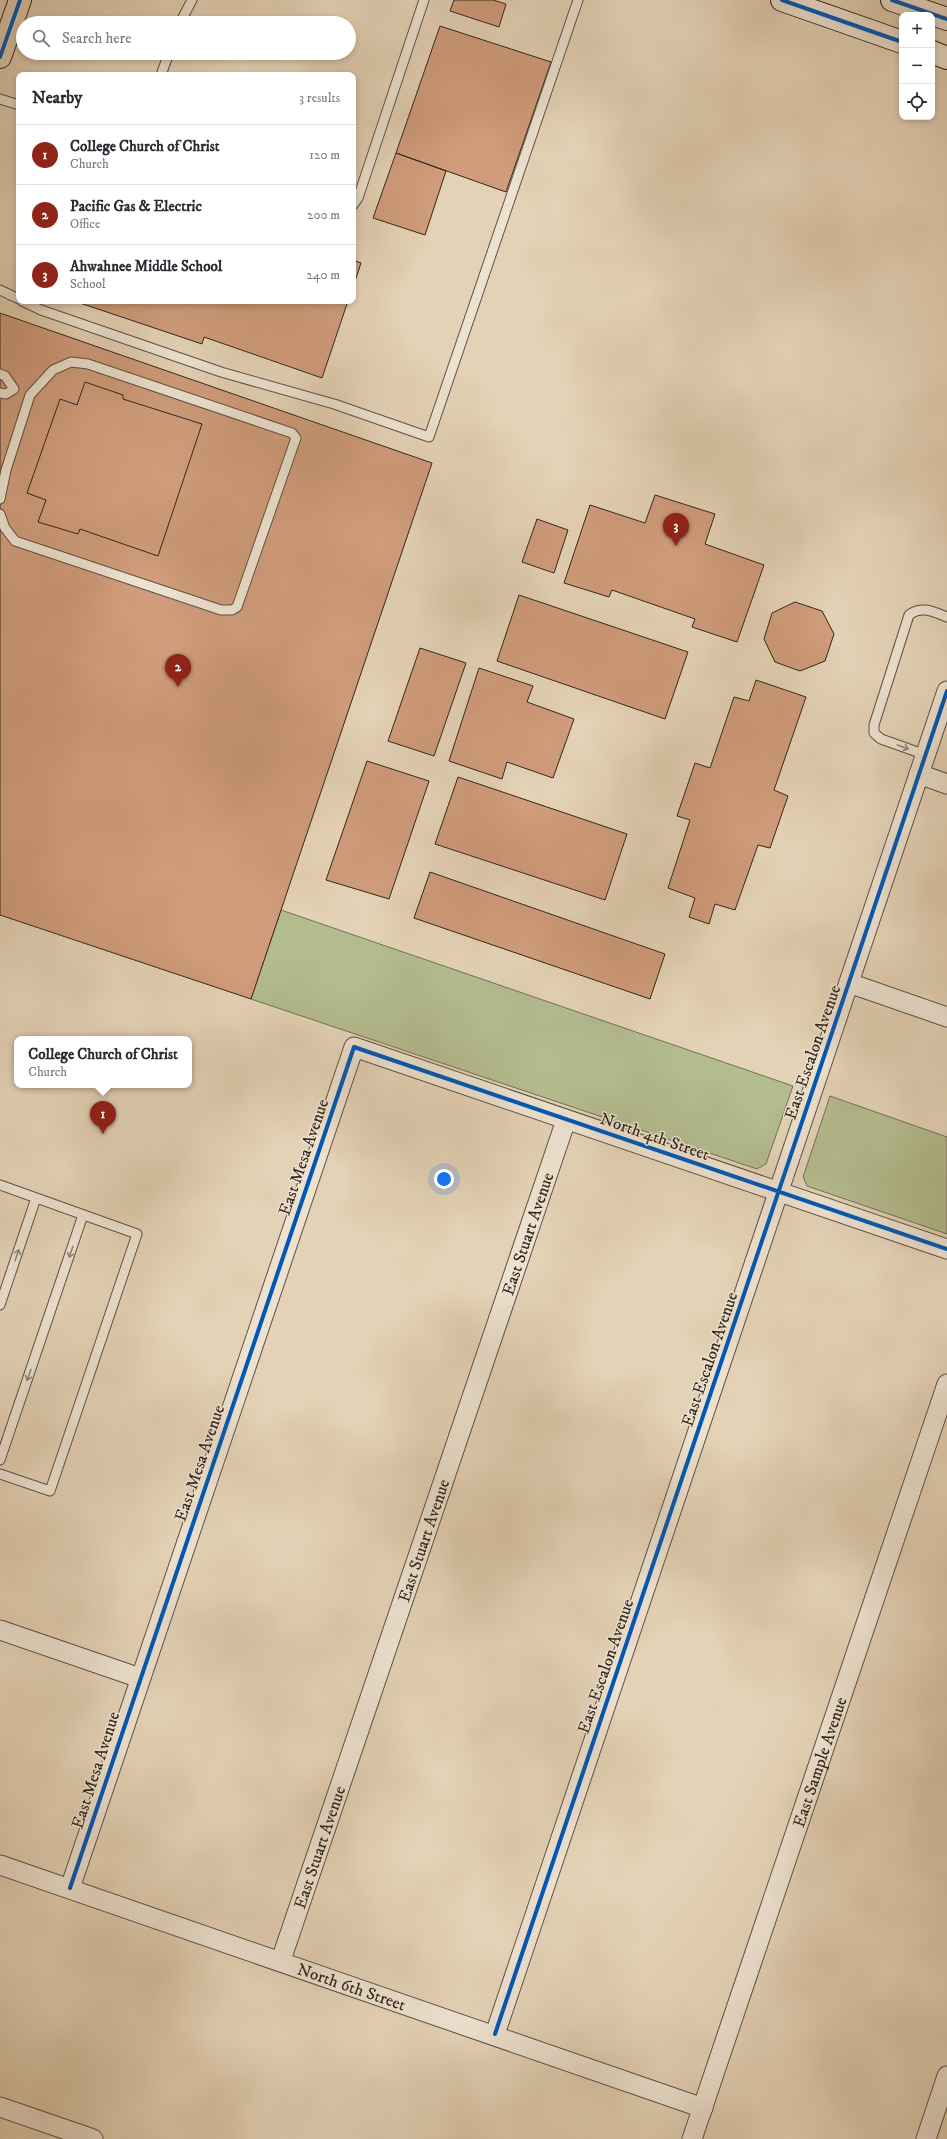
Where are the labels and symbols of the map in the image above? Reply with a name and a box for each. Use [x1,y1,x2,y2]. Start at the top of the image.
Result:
pin: 3 [663,513,689,546]
pin: 2 [165,654,191,687]
one-way arrow [897,744,909,752]
street label: East Escalon Avenue [780,982,846,1123]
street label: East Mesa Avenue [274,1096,334,1219]
pin: 1 [90,1101,116,1134]
street label: North 4th Street [597,1108,713,1166]
your location [434,1169,454,1189]
street label: East Stuart Avenue [497,1170,559,1298]
one-way arrow [66,1245,74,1257]
one-way arrow [14,1249,21,1262]
street label: East Escalon Avenue [677,1289,743,1430]
one-way arrow [25,1368,32,1381]
street label: East Mesa Avenue [170,1402,230,1525]
street label: East Stuart Avenue [393,1476,455,1605]
street label: East Escalon Avenue [573,1596,639,1737]
street label: East Sample Avenue [788,1694,853,1830]
street label: East Mesa Avenue [67,1709,125,1832]
street label: East Stuart Avenue [289,1783,351,1912]
street label: North 6th Street [294,1959,409,2017]

